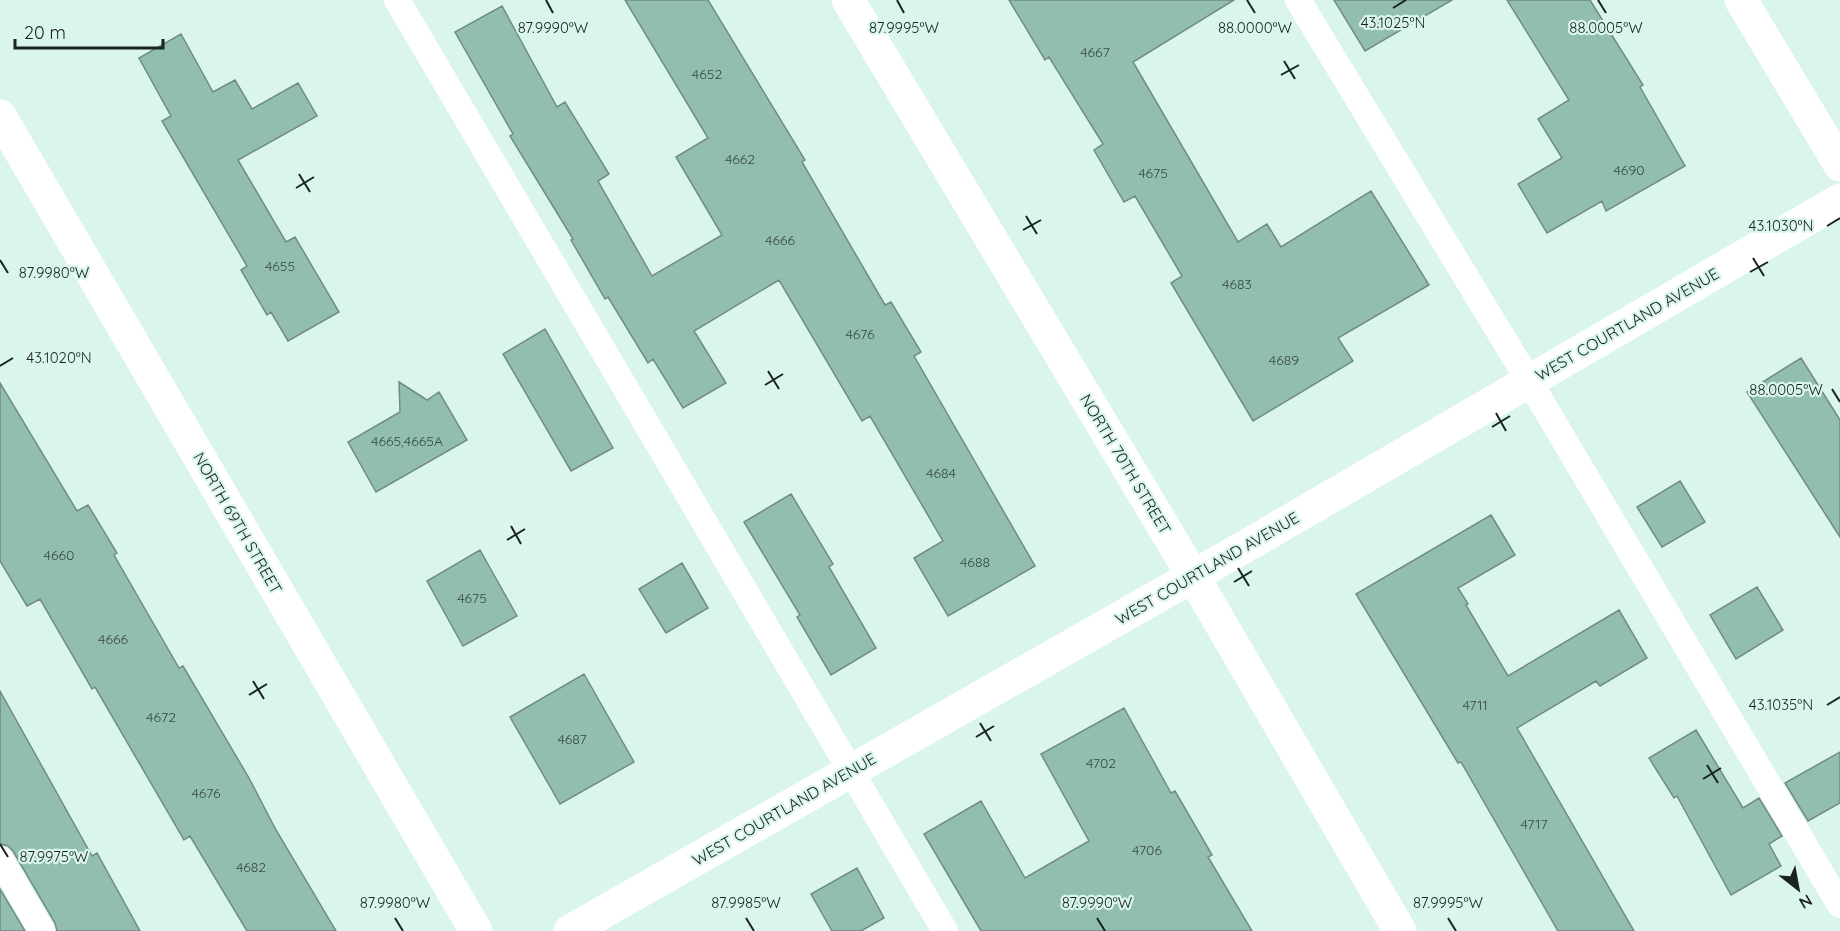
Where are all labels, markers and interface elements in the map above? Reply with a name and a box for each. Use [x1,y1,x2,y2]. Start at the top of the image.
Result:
scale bar [15,12,164,50]
text: 43.1025°N [1361,13,1425,32]
text: 87.9990°W [518,18,589,37]
text: 87.9995°W [869,18,939,37]
text: 88.0000°W [1218,18,1293,37]
text: 88.0005°W [1569,18,1643,37]
text: 20 m [24,21,66,44]
house number: 4667 [1080,43,1110,61]
house number: 4652 [692,65,722,83]
house number: 4662 [725,150,755,168]
house number: 4690 [1613,161,1645,179]
house number: 4675 [1138,164,1168,182]
text: 43.1030°N [1748,216,1814,235]
house number: 4666 [765,231,795,249]
house number: 4655 [265,257,295,275]
text: 87.9980°W [19,263,90,282]
street label: WEST COURTLAND AVENUE [1532,263,1722,385]
house number: 4683 [1222,275,1252,293]
house number: 4676 [845,325,875,343]
text: 43.1020°N [26,348,92,367]
house number: 4689 [1269,351,1299,369]
text: 88.0005°W [1749,380,1823,399]
street label: NORTH 70TH STREET [1076,390,1176,538]
house number: 4665,4665A [371,432,443,450]
street label: NORTH 69TH STREET [189,449,287,598]
house number: 4684 [926,464,956,482]
street label: WEST COURTLAND AVENUE [1112,507,1302,629]
house number: 4660 [44,546,74,564]
house number: 4688 [960,553,990,571]
house number: 4675 [457,589,487,607]
house number: 4666 [98,630,128,648]
text: 43.1035°N [1749,695,1813,714]
house number: 4711 [1462,696,1488,714]
house number: 4672 [146,708,176,726]
house number: 4687 [557,730,587,748]
street label: WEST COURTLAND AVENUE [689,748,879,870]
house number: 4702 [1086,754,1116,772]
house number: 4676 [191,784,221,802]
house number: 4717 [1520,815,1548,833]
house number: 4706 [1132,841,1162,859]
text: 87.9975°W [20,847,89,866]
house number: 4682 [236,858,266,876]
north arrow [1768,859,1828,919]
text: N [1796,890,1816,913]
text: 87.9980°W [360,893,431,912]
text: 87.9985°W [711,893,781,912]
text: 87.9990°W [1062,893,1133,912]
text: 87.9995°W [1413,893,1483,912]

